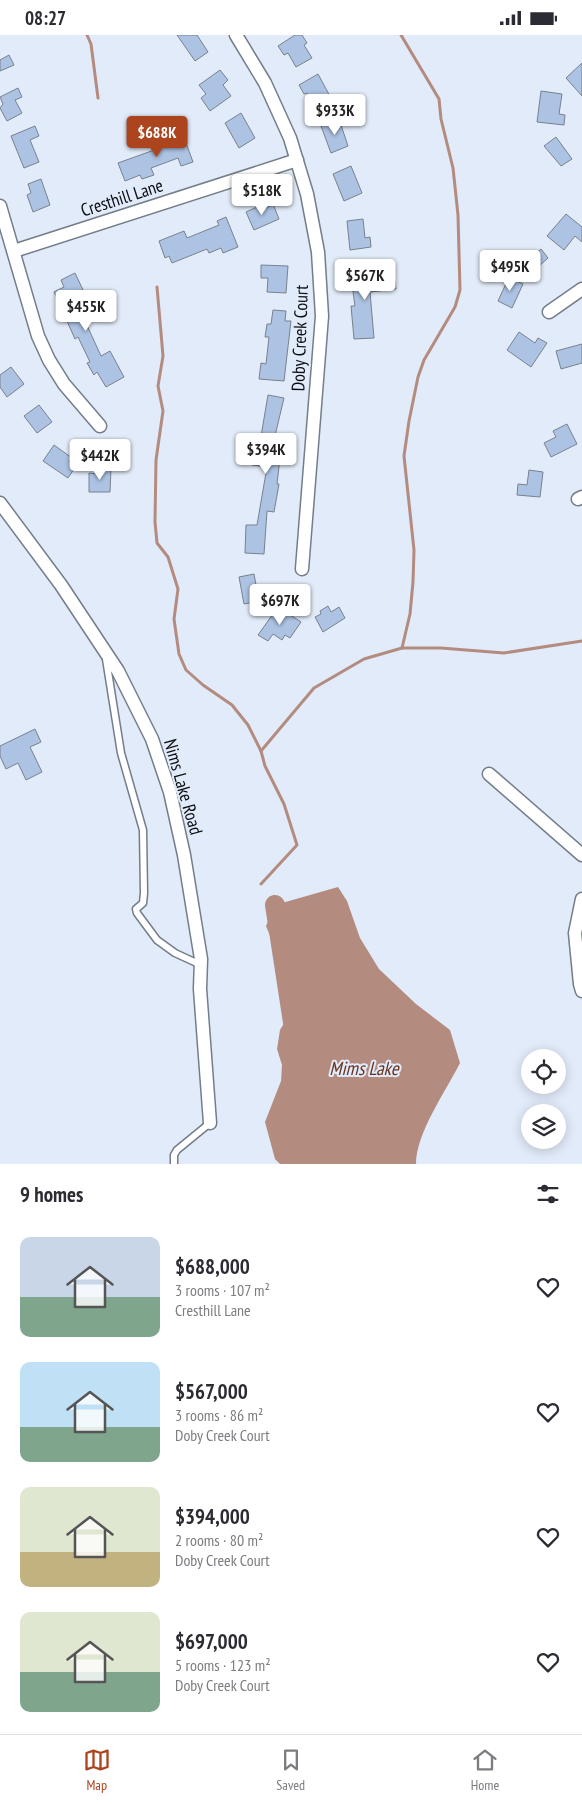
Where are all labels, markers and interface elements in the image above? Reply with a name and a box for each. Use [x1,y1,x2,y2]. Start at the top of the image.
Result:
text: 08:27 [25,6,66,30]
pin: $933K [300,93,370,136]
text: $933K [316,100,354,120]
pin: $688K [122,115,192,158]
text: $688K [138,122,176,142]
street label: Cresthill Lane [78,173,166,222]
pin: $518K [227,173,297,216]
text: $518K [243,180,281,200]
pin: $495K [475,249,545,292]
text: $495K [491,256,529,276]
pin: $567K [330,259,400,301]
text: $567K [346,265,384,285]
street label: Doby Creek Court [286,284,313,392]
pin: $455K [51,289,121,332]
text: $455K [67,296,105,316]
pin: $394K [231,433,301,475]
pin: $442K [65,439,135,481]
text: $394K [247,439,285,459]
text: $442K [81,445,119,465]
pin: $697K [245,583,315,626]
text: $697K [261,590,299,610]
street label: Nims Lake Road [159,736,208,837]
map controls [521,1049,566,1149]
button: locate [521,1049,566,1094]
water label: Mims Lake [329,1056,400,1080]
button: layers [521,1104,566,1149]
icon: filters [534,1180,562,1208]
text: 9 homes [20,1181,83,1208]
text: $688,000 [175,1253,250,1280]
icon: home [60,1257,120,1317]
icon: heart [534,1273,562,1301]
text: 3 rooms · 107 m² [175,1280,270,1300]
text: Cresthill Lane [175,1300,251,1320]
text: $567,000 [175,1378,248,1405]
icon: home [60,1382,120,1442]
icon: heart [534,1398,562,1426]
text: 3 rooms · 86 m² [175,1405,263,1425]
text: Doby Creek Court [175,1425,270,1445]
text: $394,000 [175,1503,250,1530]
icon: home [60,1507,120,1567]
icon: heart [534,1523,562,1551]
text: 2 rooms · 80 m² [175,1530,263,1550]
text: Doby Creek Court [175,1550,270,1570]
text: $697,000 [175,1628,248,1655]
icon: home [60,1632,120,1692]
icon: heart [534,1648,562,1676]
text: 5 rooms · 123 m² [175,1655,271,1675]
text: Doby Creek Court [175,1675,270,1695]
tab: Map [83,1746,111,1794]
tab: Saved [276,1746,305,1794]
tab: Home [471,1746,499,1794]

